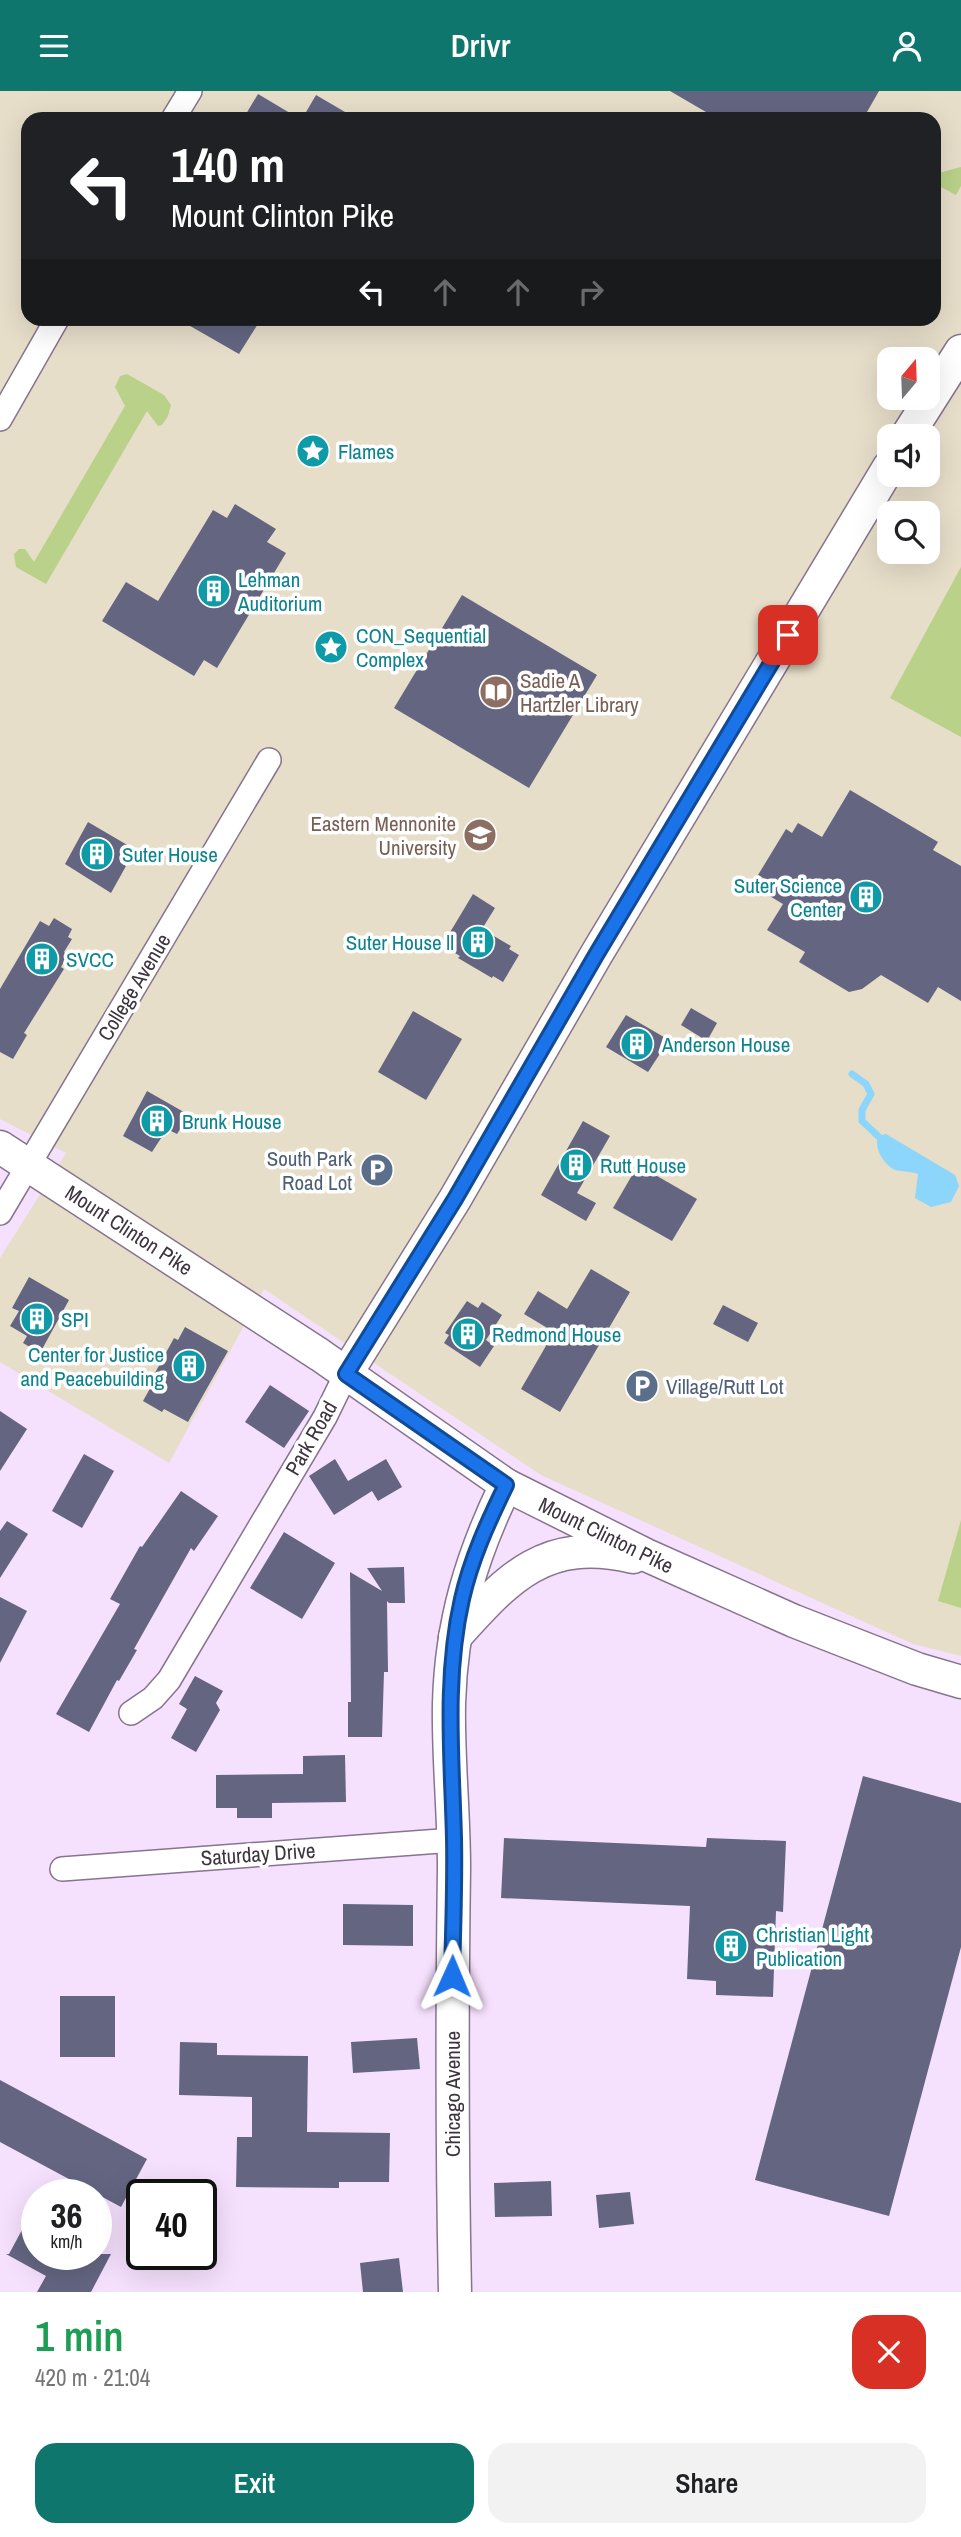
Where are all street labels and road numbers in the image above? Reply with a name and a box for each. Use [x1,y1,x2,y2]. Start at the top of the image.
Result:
street label: College Avenue [91,928,177,1046]
street label: Mount Clinton Pike [60,1178,198,1282]
street label: Park Road [278,1396,344,1480]
street label: Mount Clinton Pike [534,1490,678,1580]
street label: Saturday Drive [200,1836,316,1872]
street label: Chicago Avenue [438,2031,467,2157]

